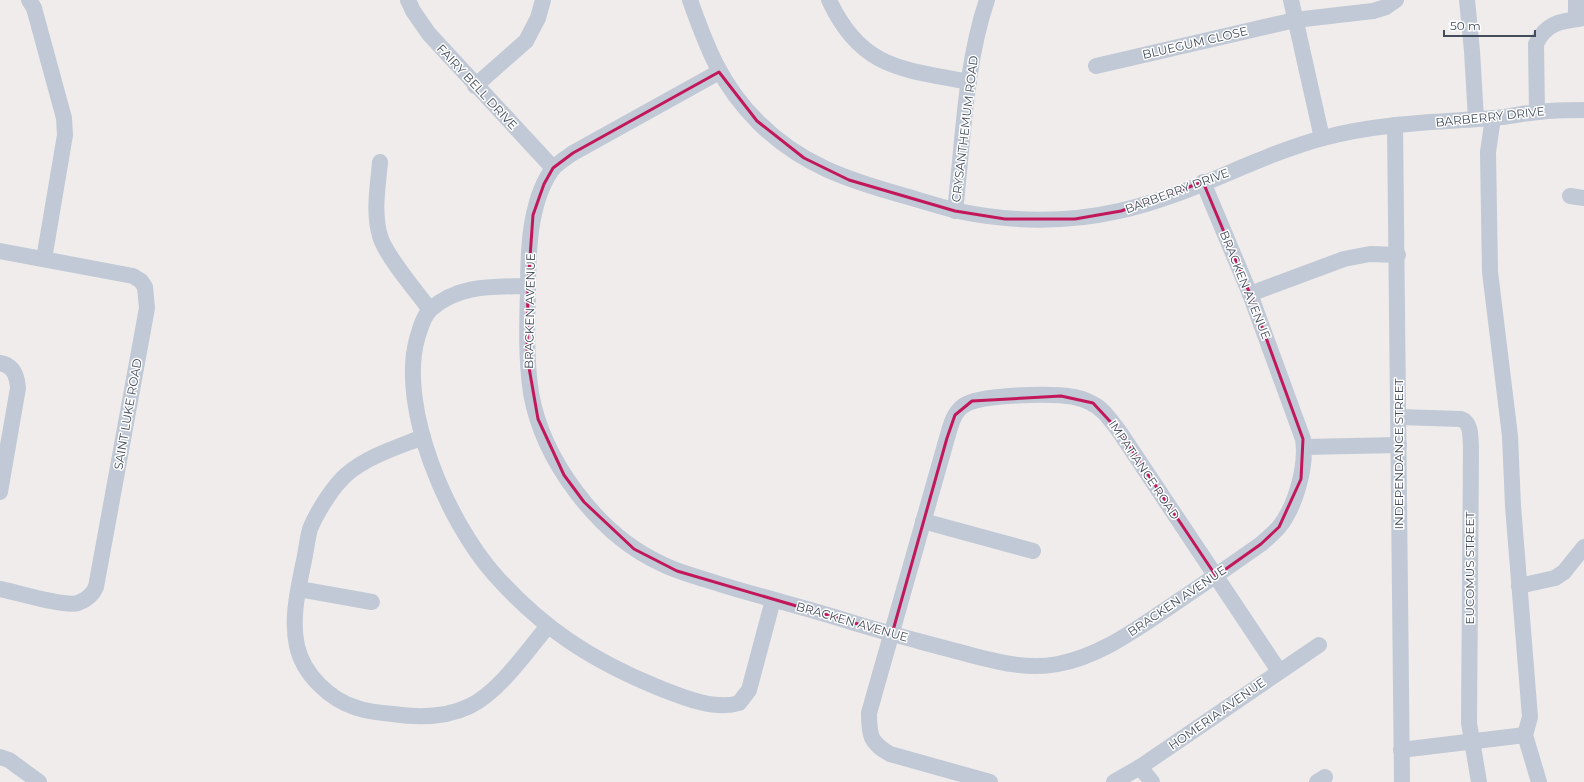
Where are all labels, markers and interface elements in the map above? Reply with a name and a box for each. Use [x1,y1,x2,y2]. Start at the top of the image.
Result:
scale bar [1444,12,1535,38]
text: 50 m [1450,18,1481,33]
street label: BLUEGUM CLOSE [1141,23,1249,62]
street label: FAIRY BELL DRIVE [434,41,521,133]
street label: CRYSANTHEMUM ROAD [948,55,981,203]
street label: BARBERRY DRIVE [1435,103,1545,130]
street label: BARBERRY DRIVE [1123,165,1231,216]
street label: BRACKEN AVENUE [1217,228,1274,341]
street label: BRACKEN AVENUE [521,253,538,369]
street label: SAINT LUKE ROAD [110,357,145,471]
street label: INDEPENDANCE STREET [1391,378,1406,530]
street label: IMPATIANCE ROAD [1105,417,1183,522]
street label: EUCOMUS STREET [1462,511,1477,624]
street label: BRACKEN AVENUE [1125,562,1229,639]
street label: BRACKEN AVENUE [794,598,910,645]
street label: HOMERIA AVENUE [1165,674,1268,753]

